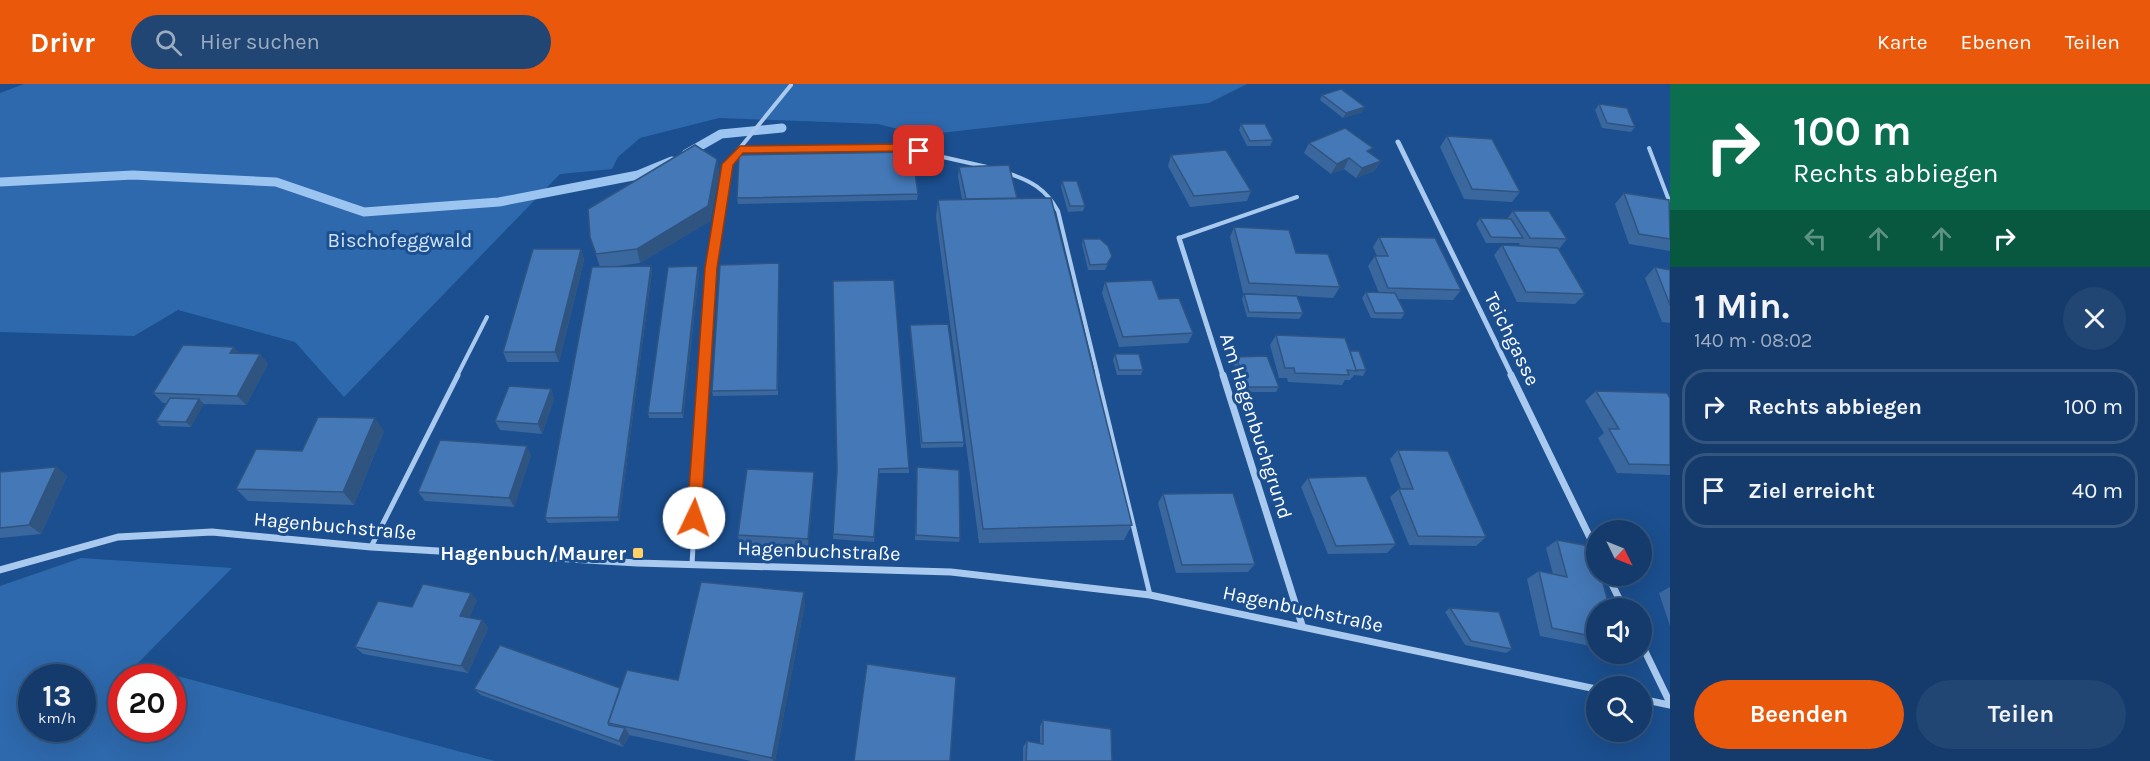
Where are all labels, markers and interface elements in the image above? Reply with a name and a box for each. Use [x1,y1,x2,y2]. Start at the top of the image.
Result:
search box [131,15,551,69]
text: Drivr [30,26,95,59]
icon: search [152,26,185,59]
text: Hier suchen [200,29,320,55]
text: Karte [1877,30,1928,54]
text: Ebenen [1961,30,2032,54]
text: Teilen [2065,30,2120,54]
text: 100 m [1793,106,1912,156]
icon: right [1694,108,1772,186]
pin [893,125,944,176]
icon: arrive [902,134,935,167]
text: Rechts abbiegen [1793,157,1999,189]
icon: left [1799,222,1832,255]
icon: ahead [1862,222,1895,255]
icon: ahead [1925,222,1958,255]
icon: right [1988,222,2021,255]
park label: Bischofeggwald [328,229,472,252]
text: 1 Min. [1694,285,1789,327]
button: close [2063,287,2126,350]
street label: Teichgasse [1480,289,1544,389]
text: 140 m · 08:02 [1694,329,1812,352]
street label: Am Hagenbuchgrund [1215,330,1297,522]
icon: right [1697,390,1730,423]
text: Rechts abbiegen [1748,394,1922,420]
text: 100 m [2064,394,2123,420]
icon: arrive [1697,474,1730,507]
text: Ziel erreicht [1748,478,1875,504]
text: 40 m [2072,478,2123,504]
position arrow [662,486,726,550]
street label: Hagenbuchstraße [253,507,417,545]
north arrow [1586,520,1652,586]
map controls [1586,520,1652,742]
street label: Hagenbuchstraße [737,537,901,565]
place label: Hagenbuch/Maurer [440,542,626,565]
marker: Hagenbuch/Maurer [631,546,645,560]
street label: Hagenbuchstraße [1221,581,1385,637]
button: sound [1586,598,1652,664]
speed limit sign: 20 [108,664,186,742]
button: search [1586,676,1652,742]
text: 13 [42,678,72,714]
button: Beenden [1694,680,1904,749]
button: Teilen [1916,680,2126,749]
text: km/h [38,709,76,727]

